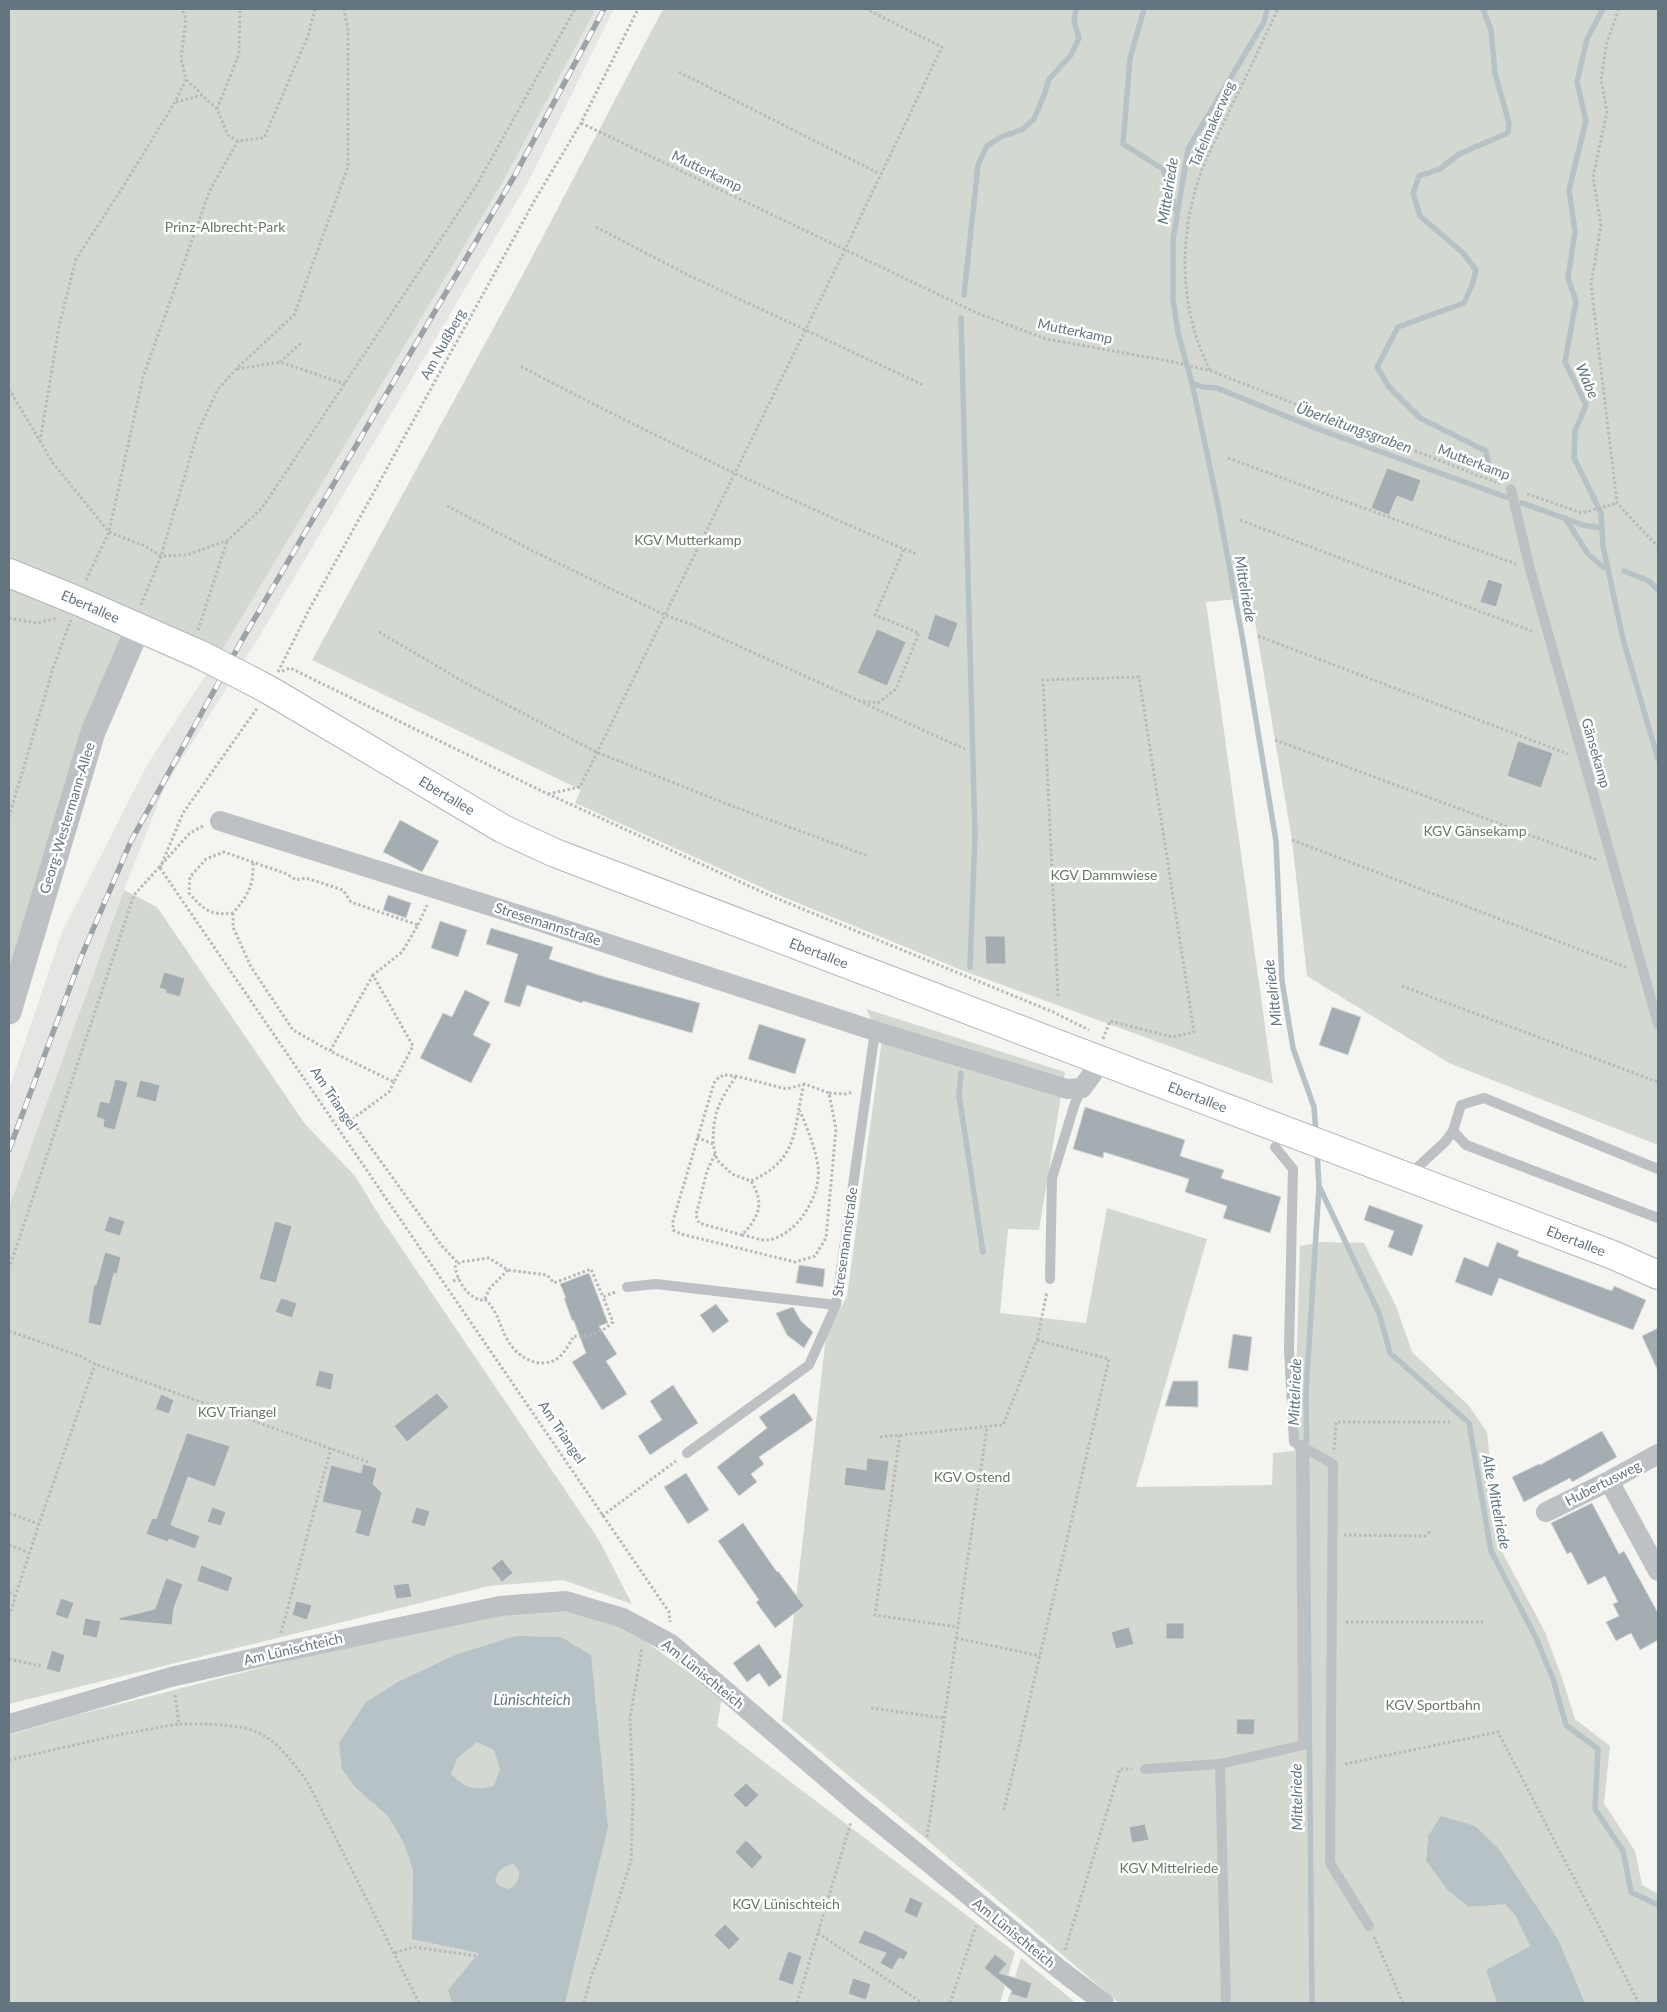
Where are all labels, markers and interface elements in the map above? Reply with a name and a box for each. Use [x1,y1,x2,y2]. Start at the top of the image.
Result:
street label: Tafelmakerweg [1185,78,1238,169]
street label: Mutterkamp [669,146,745,195]
water label: Mittelriede [1153,156,1181,226]
park label: Prinz-Albrecht-Park [165,218,286,235]
street label: Am Nußberg [416,305,469,382]
street label: Mutterkamp [1036,314,1114,347]
water label: Wabe [1573,360,1603,401]
water label: Überleitungsgraben [1294,398,1415,456]
street label: Mutterkamp [1436,440,1513,483]
park label: KGV Mutterkamp [634,531,742,548]
water label: Mittelriede [1231,554,1261,624]
street label: Ebertallee [59,586,122,626]
street label: Gänsekamp [1578,716,1615,790]
street label: Georg-Westermann-Allee [35,740,98,896]
street label: Ebertallee [416,772,478,818]
park label: KGV Gänsekamp [1423,822,1527,839]
park label: KGV Dammwiese [1051,866,1157,883]
street label: Stresemannstraße [493,898,603,949]
street label: Ebertallee [787,934,851,972]
water label: Mittelriede [1259,959,1285,1028]
street label: Am Triangel [307,1063,362,1132]
street label: Ebertallee [1166,1078,1230,1116]
street label: Stresemannstraße [828,1186,861,1298]
street label: Ebertallee [1544,1222,1608,1259]
water label: Mittelriede [1284,1358,1304,1426]
street label: Am Triangel [535,1397,590,1466]
park label: KGV Triangel [198,1403,276,1420]
water label: Alte Mittelriede [1479,1452,1515,1551]
street label: Hubertusweg [1562,1456,1644,1509]
park label: KGV Ostend [934,1468,1010,1485]
street label: Am Lünischteich [242,1629,344,1668]
street label: Am Lünischteich [659,1635,748,1712]
water label: Lünischteich [493,1690,571,1708]
park label: KGV Sportbahn [1385,1696,1481,1713]
water label: Mittelriede [1286,1763,1306,1831]
park label: KGV Mittelriede [1120,1859,1218,1876]
street label: Am Lünischteich [970,1894,1059,1971]
park label: KGV Lünischteich [732,1895,840,1912]

